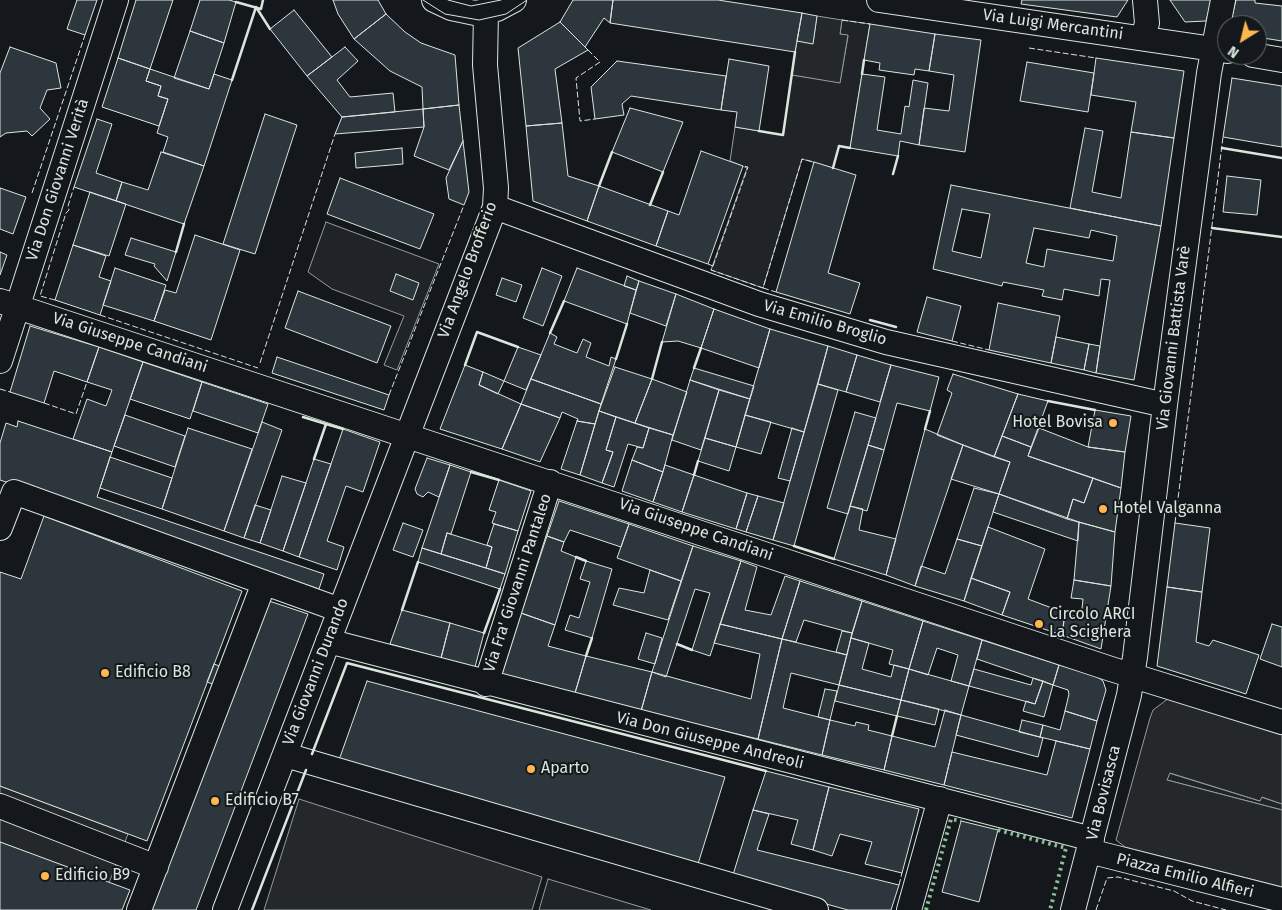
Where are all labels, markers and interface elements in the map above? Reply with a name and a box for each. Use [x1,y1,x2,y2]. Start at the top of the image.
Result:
street label: Via Luigi Mercantini [982,6,1124,44]
north arrow [1217,15,1267,65]
text: N [1225,42,1242,61]
street label: Via Don Giovanni Verità [23,96,93,264]
street label: Via Angelo Brofferio [434,199,502,341]
street label: Via Giovanni Battista Varè [1153,245,1195,431]
street label: Via Emilio Broglio [761,296,889,350]
street label: Via Giuseppe Candiani [50,309,210,377]
place label: Hotel Bovisa [1012,413,1103,433]
marker: Hotel Bovisa [1107,417,1119,429]
street label: Via Fra' Giovanni Pantaleo [480,491,556,675]
street label: Via Giuseppe Candiani [616,495,776,565]
place label: Hotel Valganna [1113,499,1222,519]
marker: Hotel Valganna [1097,503,1109,515]
street label: Via Giovanni Durando [279,596,353,748]
place label: Circolo ARCI La Scighera [1049,605,1135,643]
marker: Circolo ARCI La Scighera [1033,618,1045,630]
place label: Edificio B8 [115,663,191,683]
marker: Edificio B8 [99,667,111,679]
street label: Via Don Giuseppe Andreoli [614,708,806,774]
street label: Via Bovisasca [1083,743,1125,843]
place label: Aparto [541,759,589,779]
marker: Aparto [525,763,537,775]
place label: Edificio B7 [225,791,299,811]
marker: Edificio B7 [209,795,221,807]
street label: Piazza Emilio Alfieri [1114,850,1256,902]
place label: Edificio B9 [55,866,130,886]
marker: Edificio B9 [39,870,51,882]

